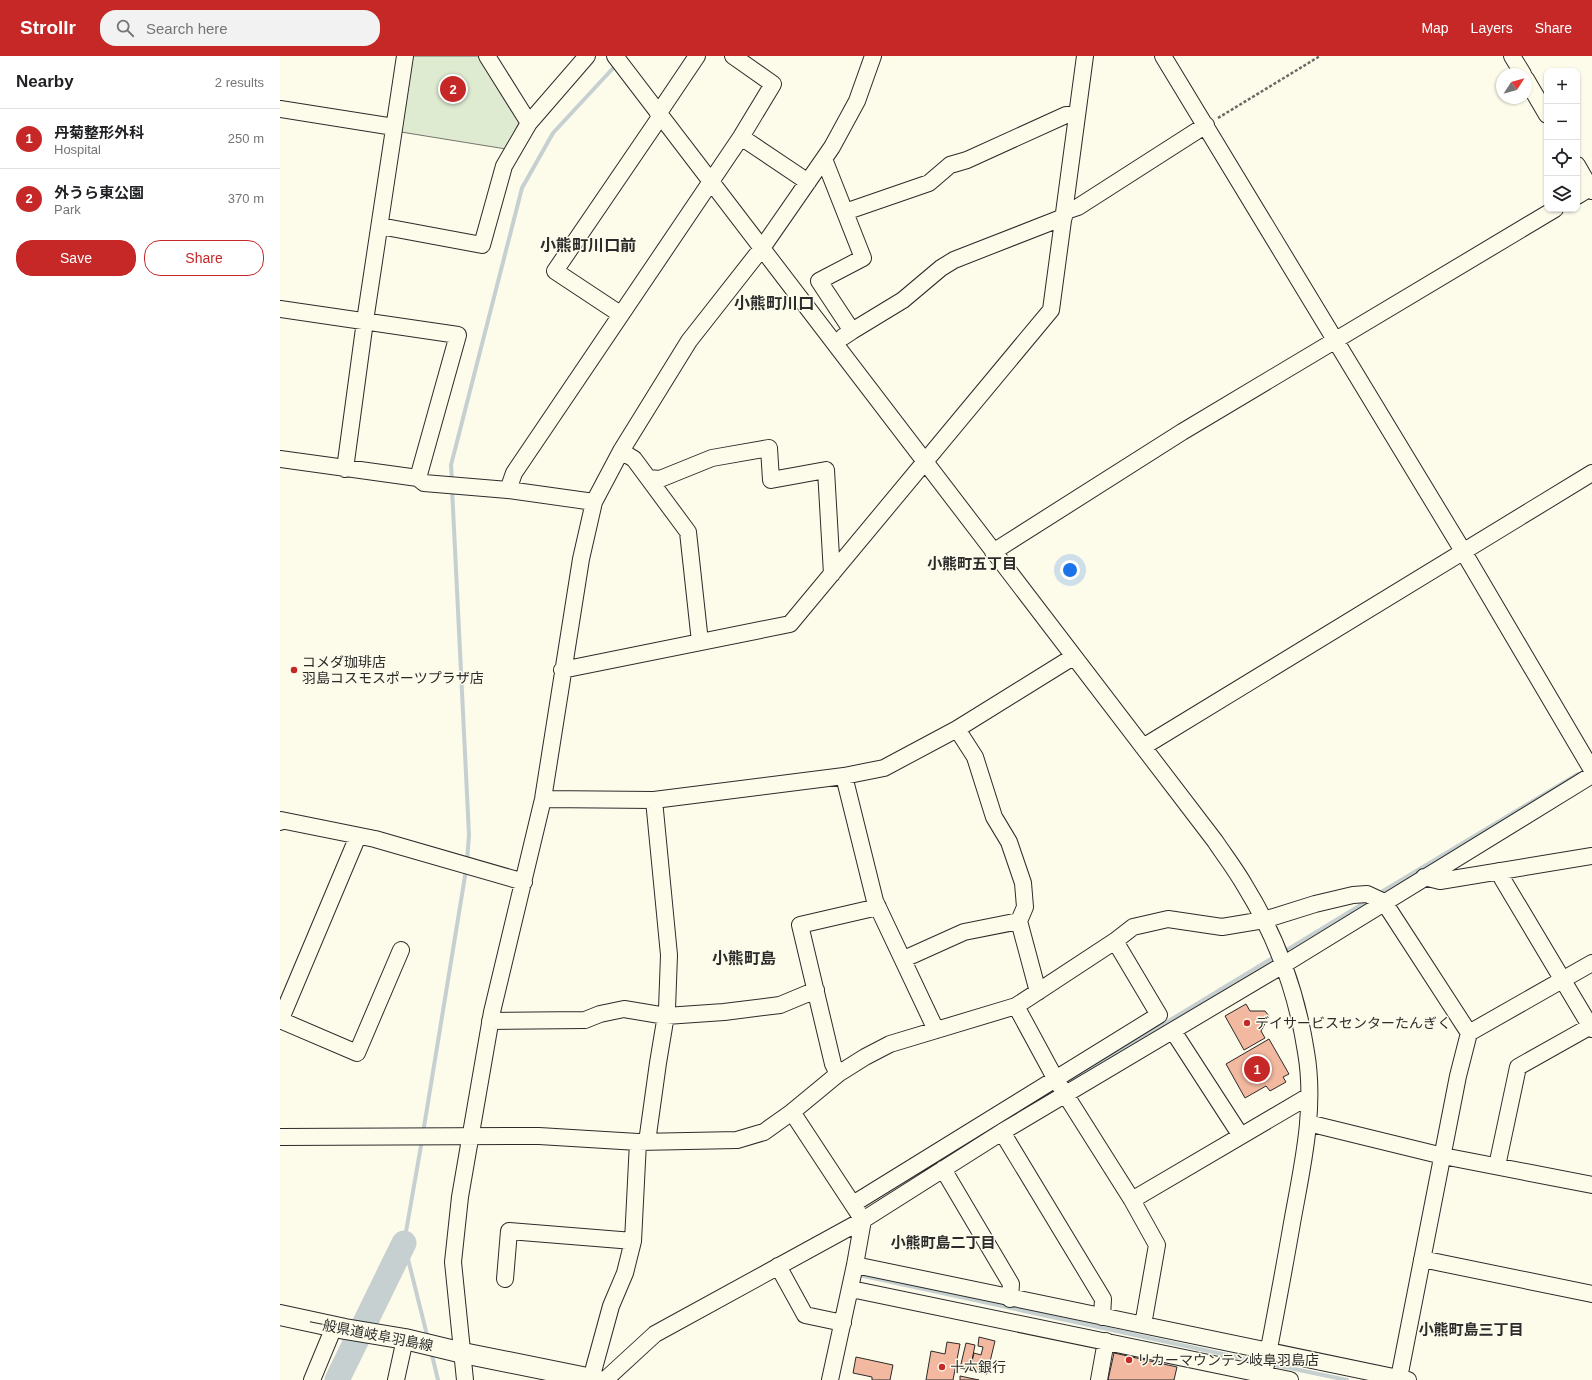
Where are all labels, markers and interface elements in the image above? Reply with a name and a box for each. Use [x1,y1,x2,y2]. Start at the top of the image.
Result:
search box [100,10,380,46]
text: Strollr [20,17,76,38]
icon: search [114,17,136,39]
text: Search here [146,20,228,37]
text: Map [1421,20,1449,36]
text: Layers [1471,20,1513,36]
text: Share [1535,20,1572,36]
north arrow [1496,68,1532,104]
map controls [1544,68,1580,212]
button: + [1544,68,1580,104]
text: Nearby [16,72,74,91]
pin: 2 [440,74,466,104]
text: 2 results [215,75,264,90]
button: − [1544,104,1580,140]
text: 丹菊整形外科 [54,124,144,141]
text: 1 [25,131,33,146]
text: 250 m [228,131,264,146]
button: locate [1544,140,1580,176]
text: Hospital [54,142,101,157]
button: layers [1544,176,1580,212]
text: 外うら東公園 [54,184,144,201]
text: 2 [25,191,33,206]
text: 370 m [228,191,264,206]
text: Park [54,202,81,217]
district label: 小熊町川口前 [540,236,636,254]
button: Save [16,240,136,276]
button: Share [144,240,264,276]
district label: 小熊町川口 [734,294,814,312]
district label: 小熊町五丁目 [927,555,1017,572]
your location [1060,560,1080,580]
place label: コメダ珈琲店 羽島コスモスポーツプラザ店 [302,654,484,686]
marker: コメダ珈琲店 羽島コスモスポーツプラザ店 [289,665,299,675]
district label: 小熊町島 [712,949,776,967]
place label: デイサービスセンターたんぎく [1255,1015,1451,1031]
marker: デイサービスセンターたんぎく [1242,1018,1252,1028]
pin: 1 [1244,1054,1270,1084]
district label: 小熊町島二丁目 [890,1234,996,1251]
street label: 一般県道岐阜羽島線 [308,1314,434,1354]
district label: 小熊町島三丁目 [1418,1321,1524,1338]
place label: リカーマウンテン岐阜羽島店 [1137,1352,1319,1368]
marker: リカーマウンテン岐阜羽島店 [1124,1355,1134,1365]
place label: 十六銀行 [950,1359,1006,1375]
marker: 十六銀行 [937,1362,947,1372]

